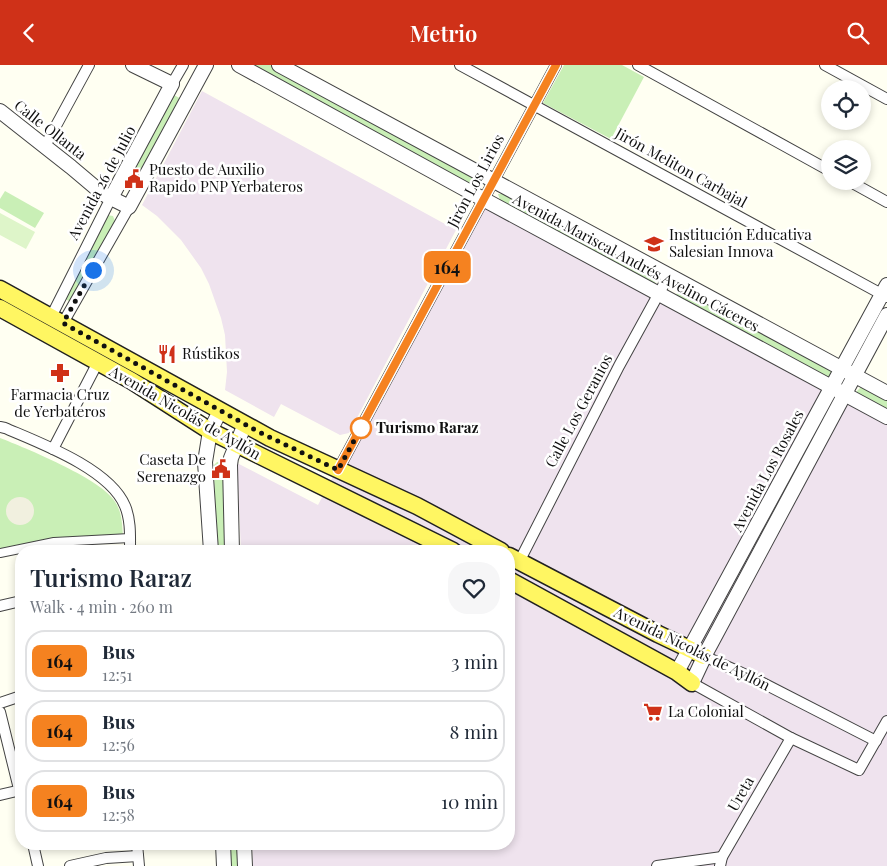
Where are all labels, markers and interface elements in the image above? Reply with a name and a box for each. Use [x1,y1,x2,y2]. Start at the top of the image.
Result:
text: Metrio [410,18,477,48]
icon: back [15,19,43,47]
icon: search [844,19,872,47]
map controls [821,80,871,190]
button: locate [821,80,871,130]
street label: Calle Ollanta [10,95,91,164]
street label: Avenida 26 de Julio [62,122,140,244]
street label: Jirón Meliton Carbajal [611,122,751,212]
street label: Jirón Los Lirios [442,130,508,232]
button: layers [821,140,871,190]
place label: Puesto de Auxilio Rapido PNP Yerbateros [149,159,303,196]
public building icon: Puesto de Auxilio Rapido PNP Yerbateros [123,168,145,190]
street label: Avenida Mariscal Andrés Avelino Cáceres [509,188,763,336]
place label: Institución Educativa Salesian Innova [669,224,812,261]
school or university icon: Institución Educativa Salesian Innova [643,233,665,255]
line badge: 164 [418,251,476,283]
text: 164 [434,255,460,279]
your location [81,258,106,283]
restaurant icon: Rústikos [156,343,178,365]
place label: Rústikos [182,343,240,363]
street label: Calle Los Geranios [540,350,616,471]
street label: Avenida Nicolás de Ayllón [105,360,265,464]
pharmacy icon: Farmacia Cruz de Yerbateros [49,362,71,384]
place label: Farmacia Cruz de Yerbateros [11,384,109,421]
street label: Avenida Los Rosales [726,406,808,536]
marker: Turismo Raraz [350,417,372,439]
place label: Turismo Raraz [376,417,479,437]
place label: Caseta De Serenazgo [137,449,206,486]
public building icon: Caseta De Serenazgo [210,458,232,480]
text: Turismo Raraz [30,561,192,593]
button: heart [448,562,500,614]
text: Walk · 4 min · 260 m [30,596,173,617]
street label: Avenida Nicolás de Ayllón [610,601,774,695]
text: Bus [102,638,135,664]
text: 3 min [451,648,498,674]
text: 164 [46,649,73,673]
text: 12:51 [102,664,132,685]
supermarket icon: La Colonial [642,701,664,723]
place label: La Colonial [668,701,744,721]
text: Bus [102,708,135,734]
text: 8 min [450,718,498,744]
text: 164 [46,719,73,743]
text: 12:56 [102,734,135,755]
street label: Ureta [722,772,758,814]
text: Bus [102,778,135,804]
text: 10 min [441,788,498,814]
text: 164 [46,789,73,813]
text: 12:58 [102,804,135,825]

